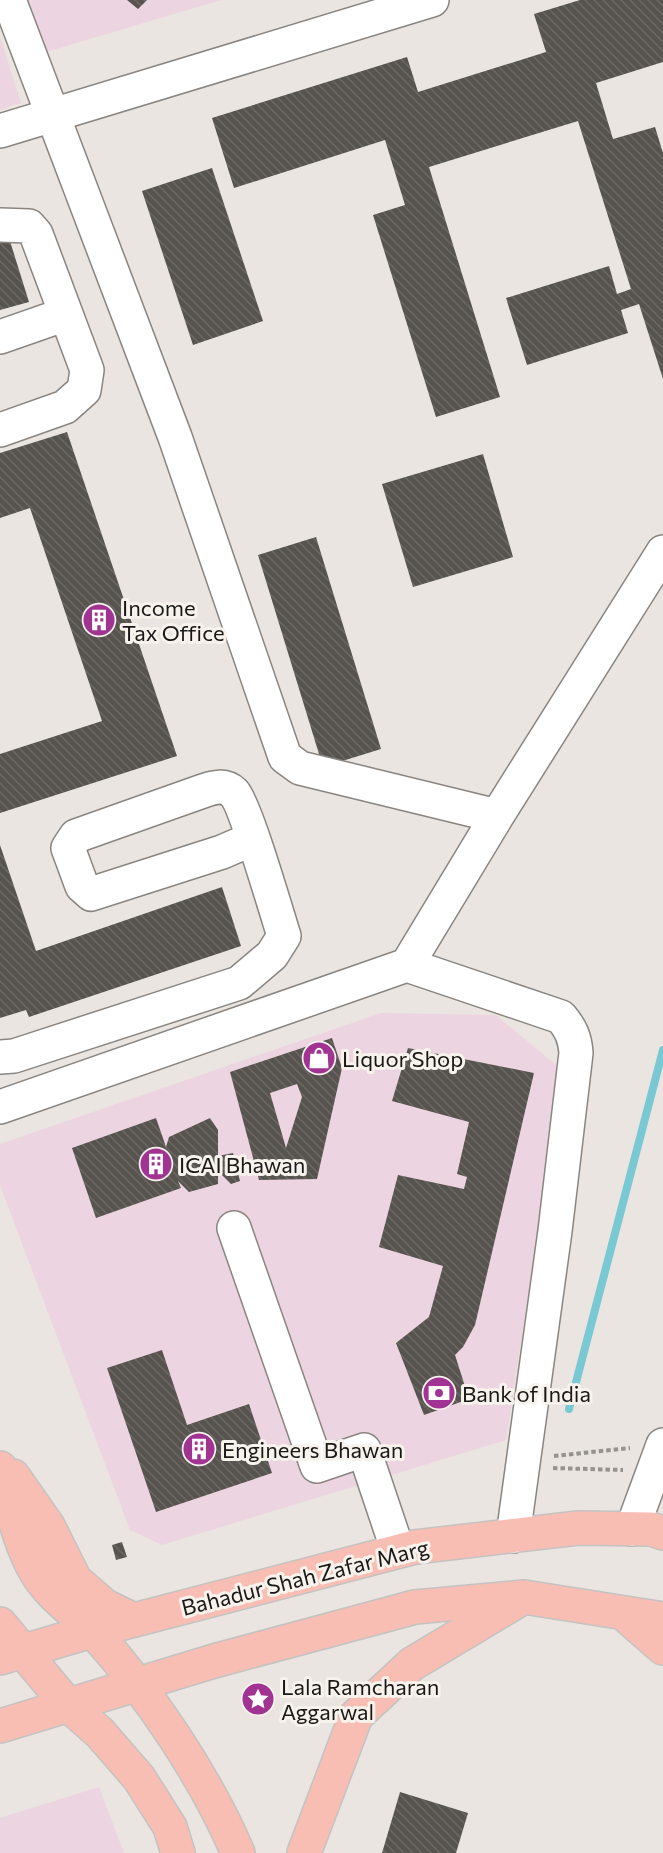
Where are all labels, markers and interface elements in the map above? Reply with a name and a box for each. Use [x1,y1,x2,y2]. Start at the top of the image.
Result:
place label: Income Tax Office [122,594,225,646]
building icon: Income Tax Office [81,602,117,638]
shop icon: Liquor Shop [301,1040,337,1076]
place label: Liquor Shop [342,1045,463,1072]
building icon: ICAI Bhawan [138,1146,174,1182]
place label: ICAI Bhawan [179,1151,305,1178]
bank icon: Bank of India [421,1375,457,1411]
place label: Bank of India [462,1380,591,1407]
building icon: Engineers Bhawan [181,1431,217,1467]
place label: Engineers Bhawan [222,1436,403,1463]
street label: Bahadur Shah Zafar Marg [179,1533,432,1621]
place label: Lala Ramcharan Aggarwal [281,1673,439,1725]
place icon: Lala Ramcharan Aggarwal [240,1681,276,1717]

